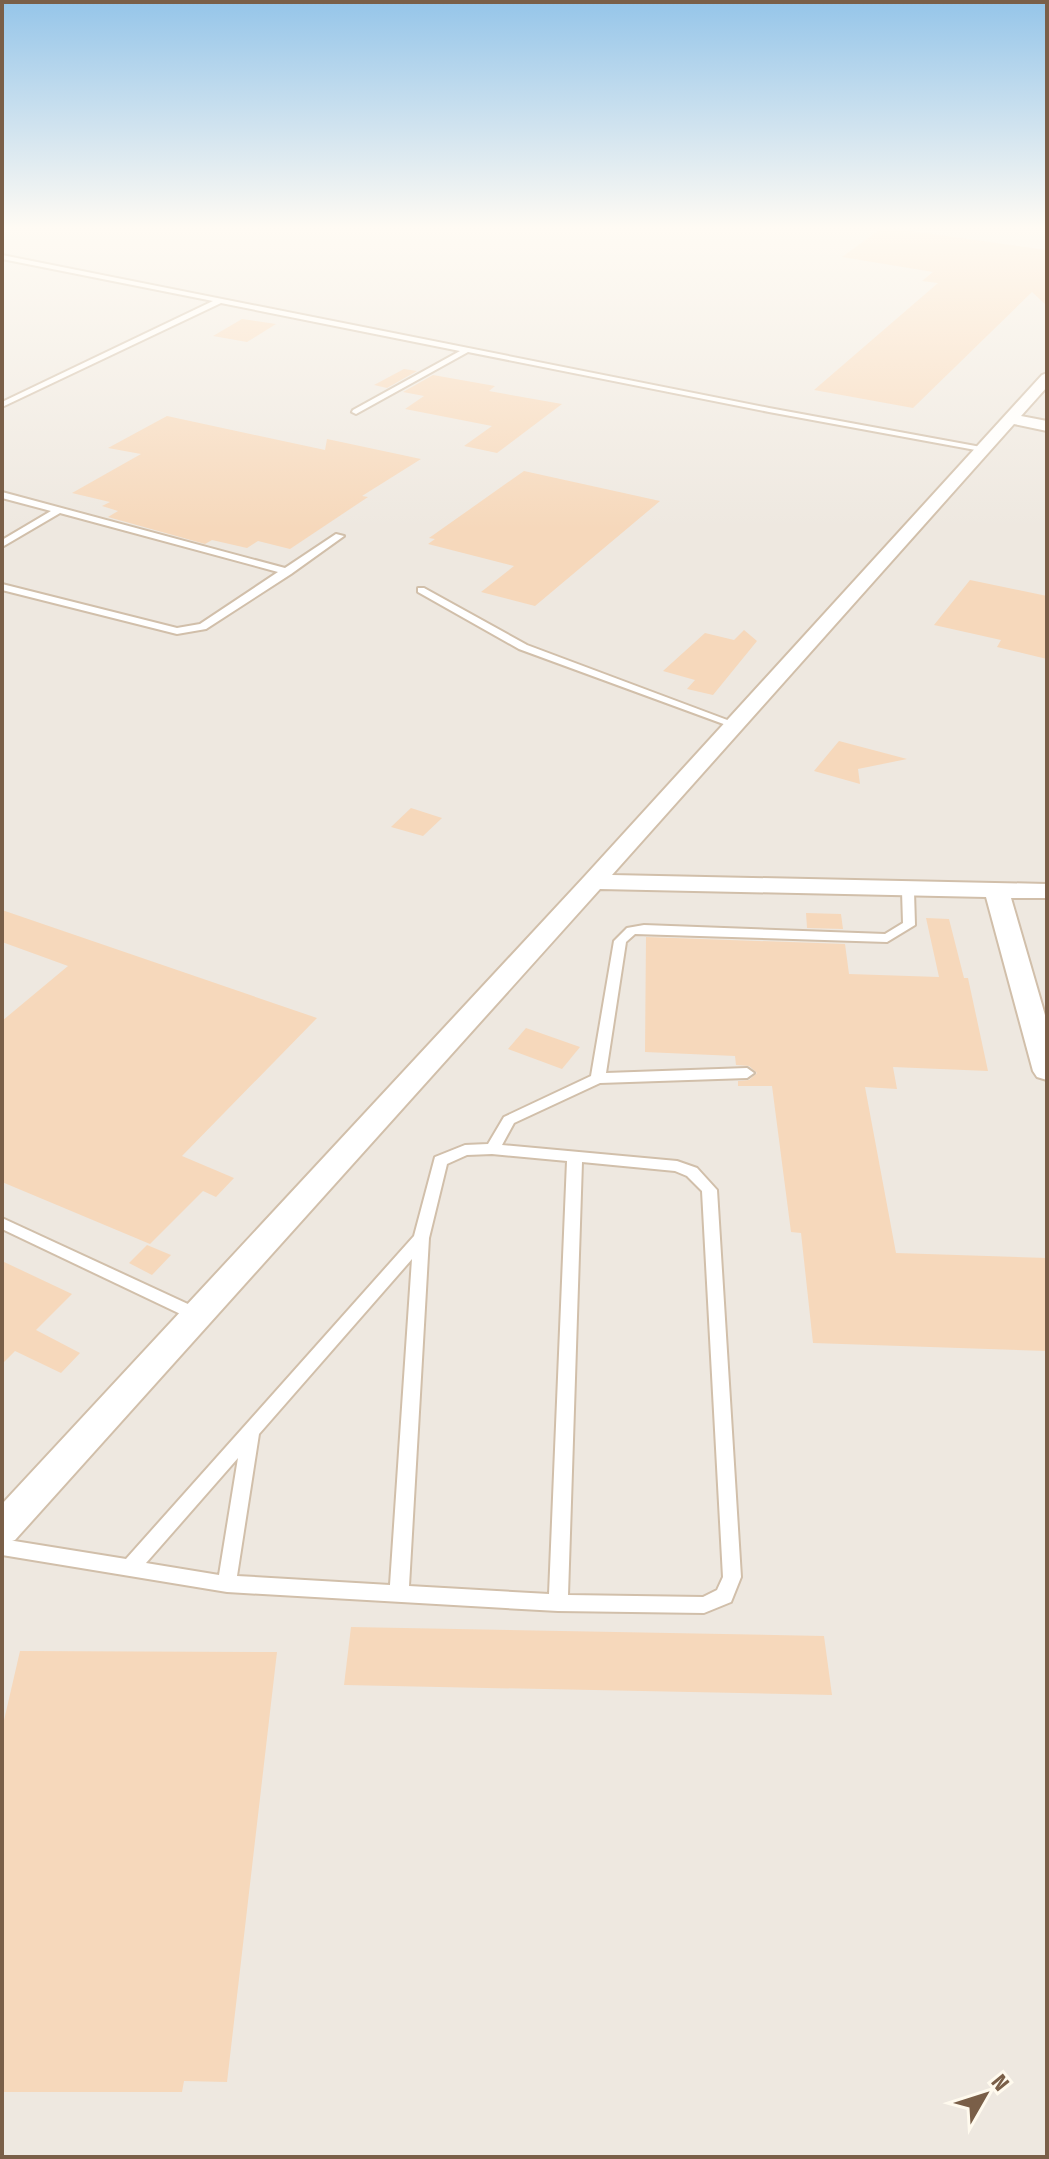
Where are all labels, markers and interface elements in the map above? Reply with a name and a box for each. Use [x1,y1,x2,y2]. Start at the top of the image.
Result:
north arrow [945,2055,1025,2135]
text: N [986,2069,1015,2096]

